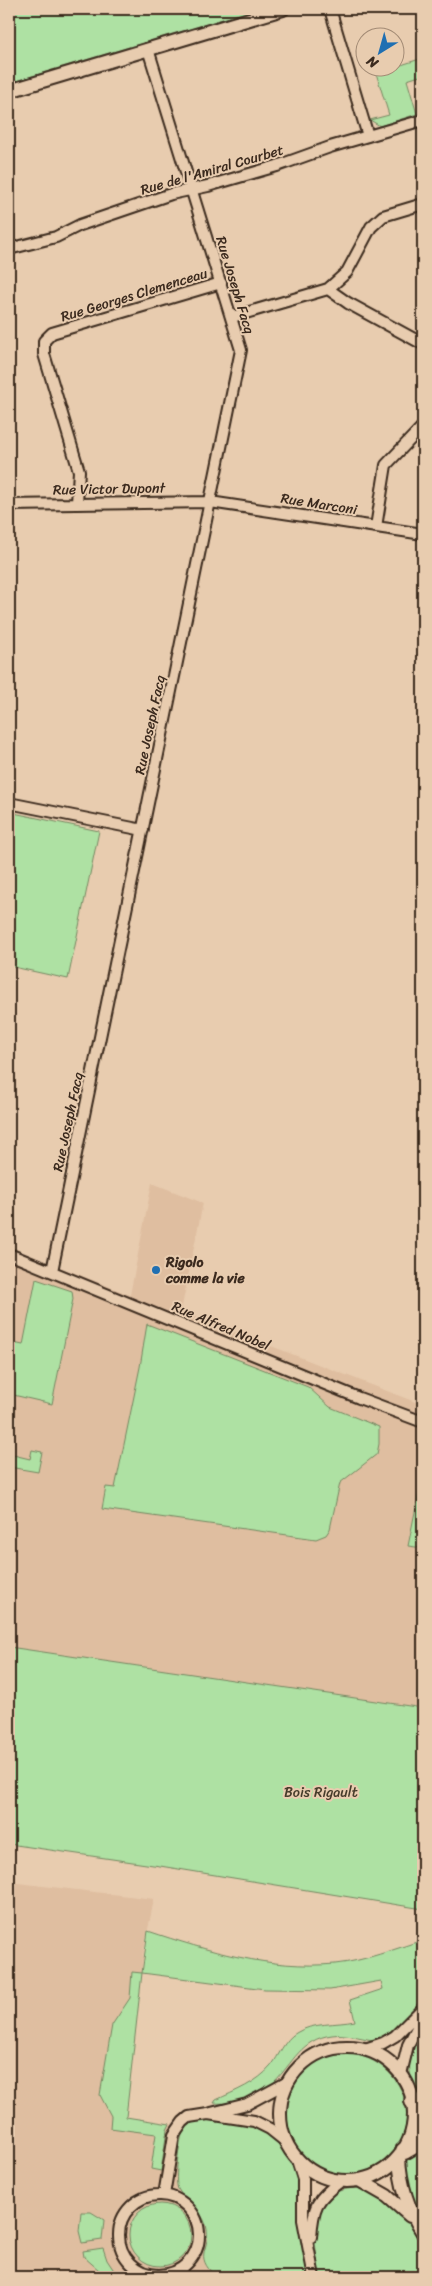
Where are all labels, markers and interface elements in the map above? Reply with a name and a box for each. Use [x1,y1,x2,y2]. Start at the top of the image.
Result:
north arrow [354,28,404,78]
text: N [361,49,385,75]
street label: Rue de l'Amiral Courbet [137,138,287,202]
street label: Rue Joseph Facq [208,233,262,337]
street label: Rue Georges Clemenceau [57,261,211,329]
street label: Rue Victor Dupont [53,476,167,502]
street label: Rue Marconi [279,486,360,523]
street label: Rue Joseph Facq [127,673,173,777]
street label: Rue Joseph Facq [45,1070,91,1174]
place label: Rigolo comme la vie [165,1250,245,1291]
marker: Rigolo comme la vie [150,1264,162,1276]
street label: Rue Alfred Nobel [168,1294,275,1358]
park label: Bois Rigault [284,1780,358,1805]

